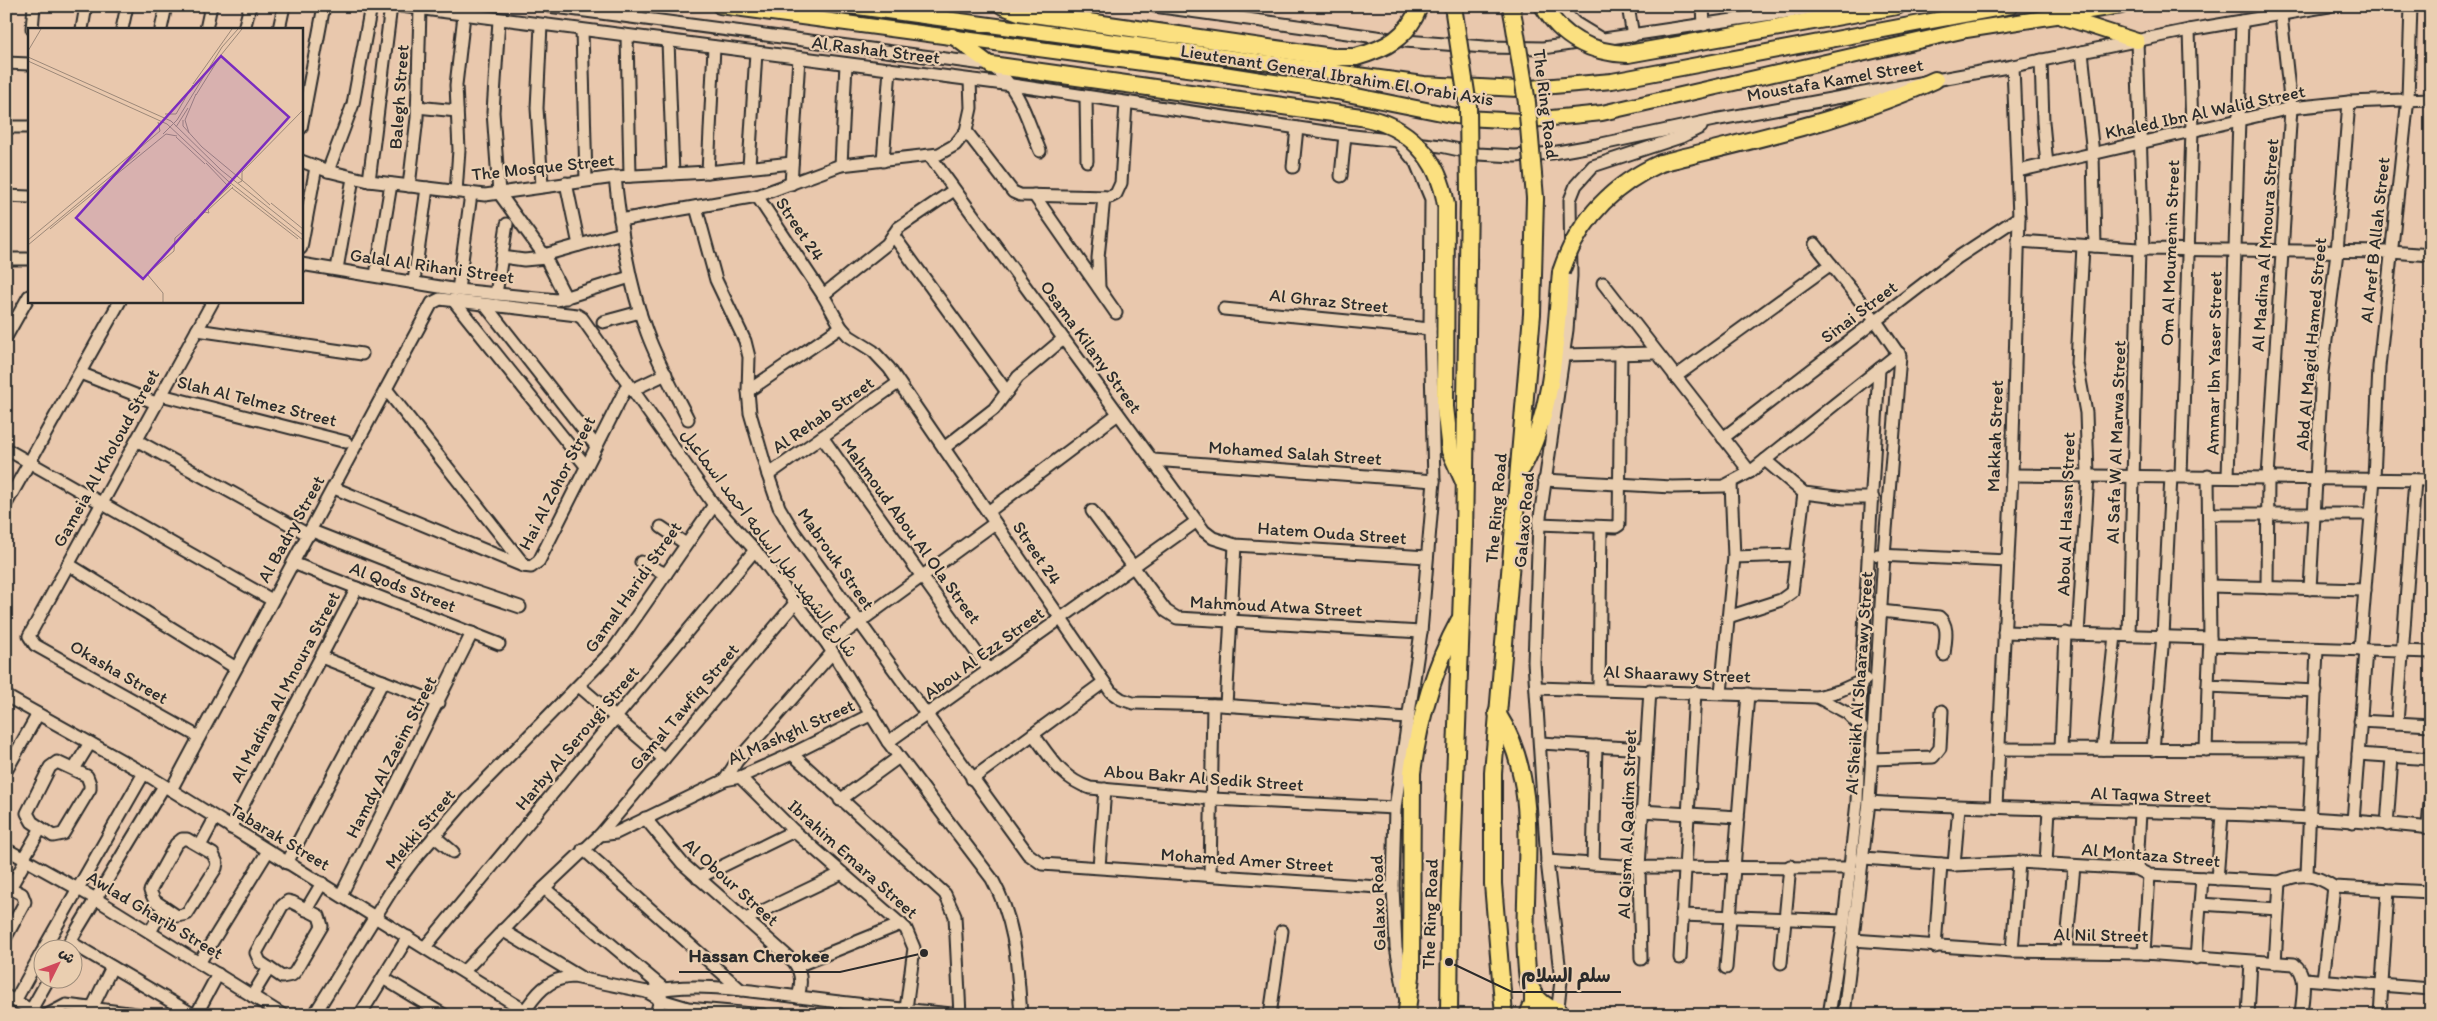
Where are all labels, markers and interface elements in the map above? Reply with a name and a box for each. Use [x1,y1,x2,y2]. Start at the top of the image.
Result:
inset map [28,28,302,302]
street label: Al Rashah Street [811,31,942,69]
street label: Lieutenant General Ibrahim El Orabi Axis [1179,39,1495,111]
street label: Balegh Street [384,44,414,150]
street label: The Ring Road [1528,48,1564,160]
street label: Moustafa Kamel Street [1745,54,1925,106]
street label: Khaled Ibn Al Walid Street [2103,80,2307,144]
street label: Al Madina Al Mnoura Street [2247,137,2283,352]
street label: The Mosque Street [470,149,616,185]
street label: Al Aref B Allah Street [2355,156,2395,324]
street label: Om Al Moumenin Street [2156,159,2184,346]
street label: Street 24 [771,193,829,265]
street label: Abd Al Magid Hamed Street [2291,236,2331,451]
street label: Galal Al Rihani Street [348,244,516,288]
street label: Ammar Ibn Yaser Street [2201,271,2227,455]
street label: Osama Kilany Street [1035,276,1147,418]
street label: Sinai Street [1816,276,1902,348]
street label: Al Ghraz Street [1269,284,1390,318]
street label: Al Safa W Al Marwa Street [2101,340,2131,544]
street label: Gameia Al Kholoud Street [48,365,164,551]
street label: Slah Al Telmez Street [175,371,339,432]
street label: Al Rehab Street [768,372,878,458]
street label: Makkah Street [1982,379,2008,492]
street label: Hai Al Zohor Street [514,412,600,554]
street label: شارع الشهيد طيار اسامه احمد اسماعيل [675,424,862,662]
street label: Abou Al Hassn Street [2052,431,2080,596]
street label: Mahmoud Abou Al Ola Street [836,434,986,628]
street label: Mohamed Salah Street [1208,436,1383,470]
street label: The Ring Road [1480,452,1512,564]
street label: Galaxo Road [1509,471,1539,569]
street label: Al Badry Street [253,472,330,586]
street label: Mabrouk Street [793,504,879,615]
street label: Gamal Haridi Street [580,517,687,657]
street label: Street 24 [1008,517,1066,589]
street label: Hatem Ouda Street [1257,517,1408,549]
street label: Al Qods Street [347,557,459,617]
street label: Al Sheikh Al Shaarawy Street [1840,570,1878,795]
street label: Al Madina Al Mnoura Street [225,587,345,786]
street label: Mahmoud Atwa Street [1189,590,1363,622]
street label: Abou Al Ezz Street [920,602,1049,704]
street label: Okasha Street [66,635,172,709]
street label: Gamal Tawfiq Street [624,639,744,775]
street label: Al Shaarawy Street [1603,660,1751,688]
street label: Harby Al Serougi Street [510,661,644,815]
street label: Hamdy Al Zaeim Street [341,672,442,842]
street label: Al Mashghl Street [724,694,858,770]
street label: Al Qism Al Qadim Street [1613,729,1641,919]
street label: Abou Bakr Al Sedik Street [1103,760,1305,796]
street label: Al Taqwa Street [2090,782,2212,808]
street label: Mekki Street [380,784,460,874]
street label: Ibrahim Emara Street [783,795,923,923]
street label: Tabarak Street [226,798,334,876]
street label: Al Obour Street [679,833,783,931]
street label: Al Montaza Street [2081,838,2221,872]
street label: Mohamed Amer Street [1160,843,1334,877]
street label: Galaxo Road [1365,854,1391,951]
street label: The Ring Road [1417,858,1443,970]
street label: Awlad Gharib Street [83,866,227,965]
street label: Al Nil Street [2054,923,2149,947]
north arrow [32,938,82,988]
callout: Hassan Cherokee [679,938,840,972]
text: ش [56,944,79,967]
text: Hassan Cherokee [689,944,829,967]
callout: سلم السلام [1512,958,1621,992]
text: سلم السلام [1521,964,1611,990]

